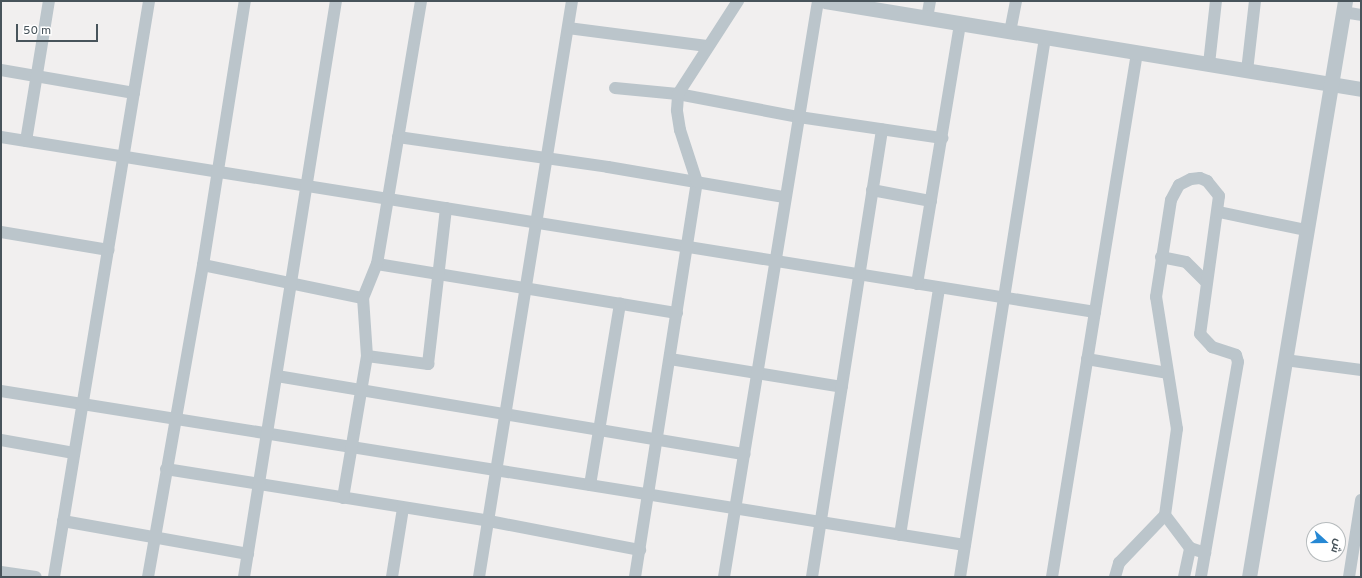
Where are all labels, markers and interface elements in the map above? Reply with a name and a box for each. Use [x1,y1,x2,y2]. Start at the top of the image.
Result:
scale bar [18,16,100,42]
text: 50 m [23,23,51,39]
north arrow [1306,522,1346,562]
text: ش [1327,537,1345,555]

